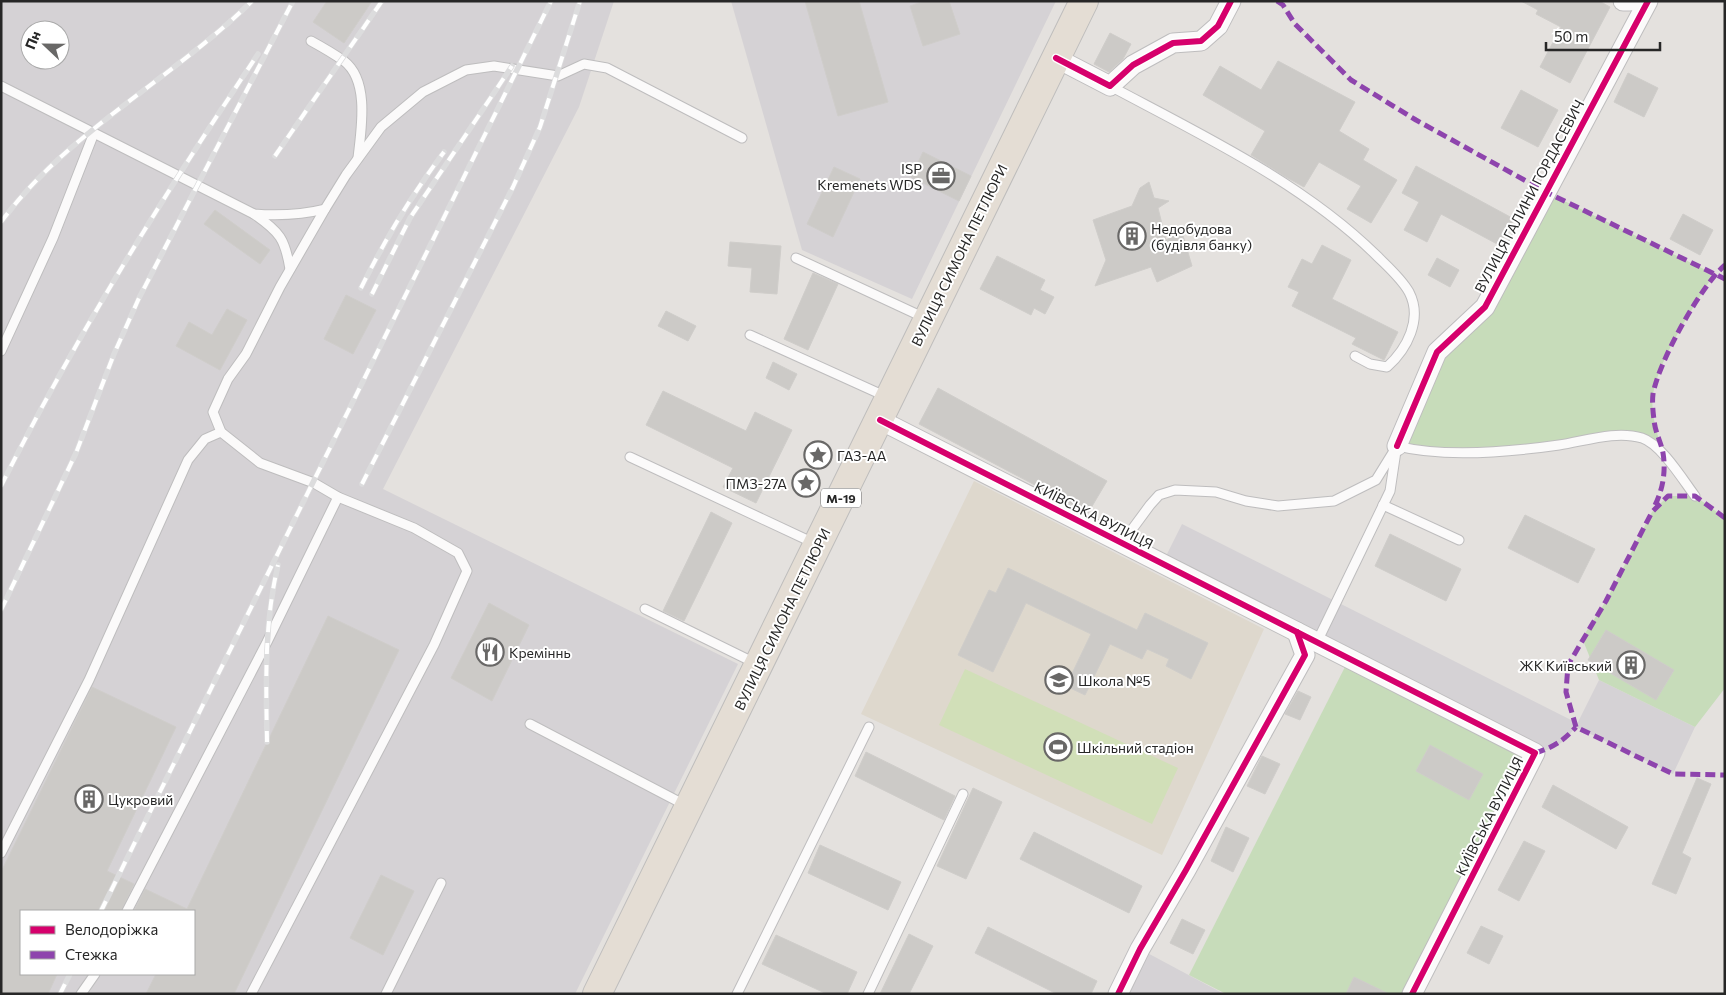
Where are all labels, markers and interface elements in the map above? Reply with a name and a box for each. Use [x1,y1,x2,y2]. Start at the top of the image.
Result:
north arrow [20,20,70,70]
scale bar [1546,20,1660,52]
text: 50 m [1554,27,1588,45]
text: Пн [21,28,44,52]
street label: ВУЛИЦЯ ГАЛИНИ ГОРДАСЕВИЧ [1471,97,1587,295]
place label: ISP Kremenets WDS [817,160,922,193]
street label: ВУЛИЦЯ СИМОНА ПЕТЛЮРИ [907,161,1011,349]
office icon: ISP Kremenets WDS [926,161,956,191]
place label: Недобудова (будівля банку) [1151,220,1252,253]
building icon: Недобудова (будівля банку) [1117,221,1147,251]
place icon: ГАЗ-АА [803,440,833,470]
place label: ГАЗ-АА [837,447,887,464]
place icon: ПМЗ-27А [791,468,821,498]
place label: ПМЗ-27А [726,475,787,492]
street label: КИЇВСЬКА ВУЛИЦЯ [1032,478,1156,552]
road number: М-19 [821,488,861,508]
street label: ВУЛИЦЯ СИМОНА ПЕТЛЮРИ [730,525,834,713]
restaurant icon: Креміннь [475,637,505,667]
place label: Креміннь [509,644,571,661]
building icon: ЖК Київський [1616,650,1646,680]
place label: ЖК Київський [1519,657,1612,674]
school or university icon: Школа №5 [1044,665,1074,695]
place label: Школа №5 [1078,672,1151,689]
sports icon: Шкільний стадіон [1043,732,1073,762]
place label: Шкільний стадіон [1077,739,1194,756]
street label: КИЇВСЬКА ВУЛИЦЯ [1452,754,1526,878]
building icon: Цукровий [74,784,104,814]
place label: Цукровий [108,791,173,808]
legend [20,910,195,975]
text: Велодоріжка [65,920,158,938]
text: Стежка [65,945,118,963]

